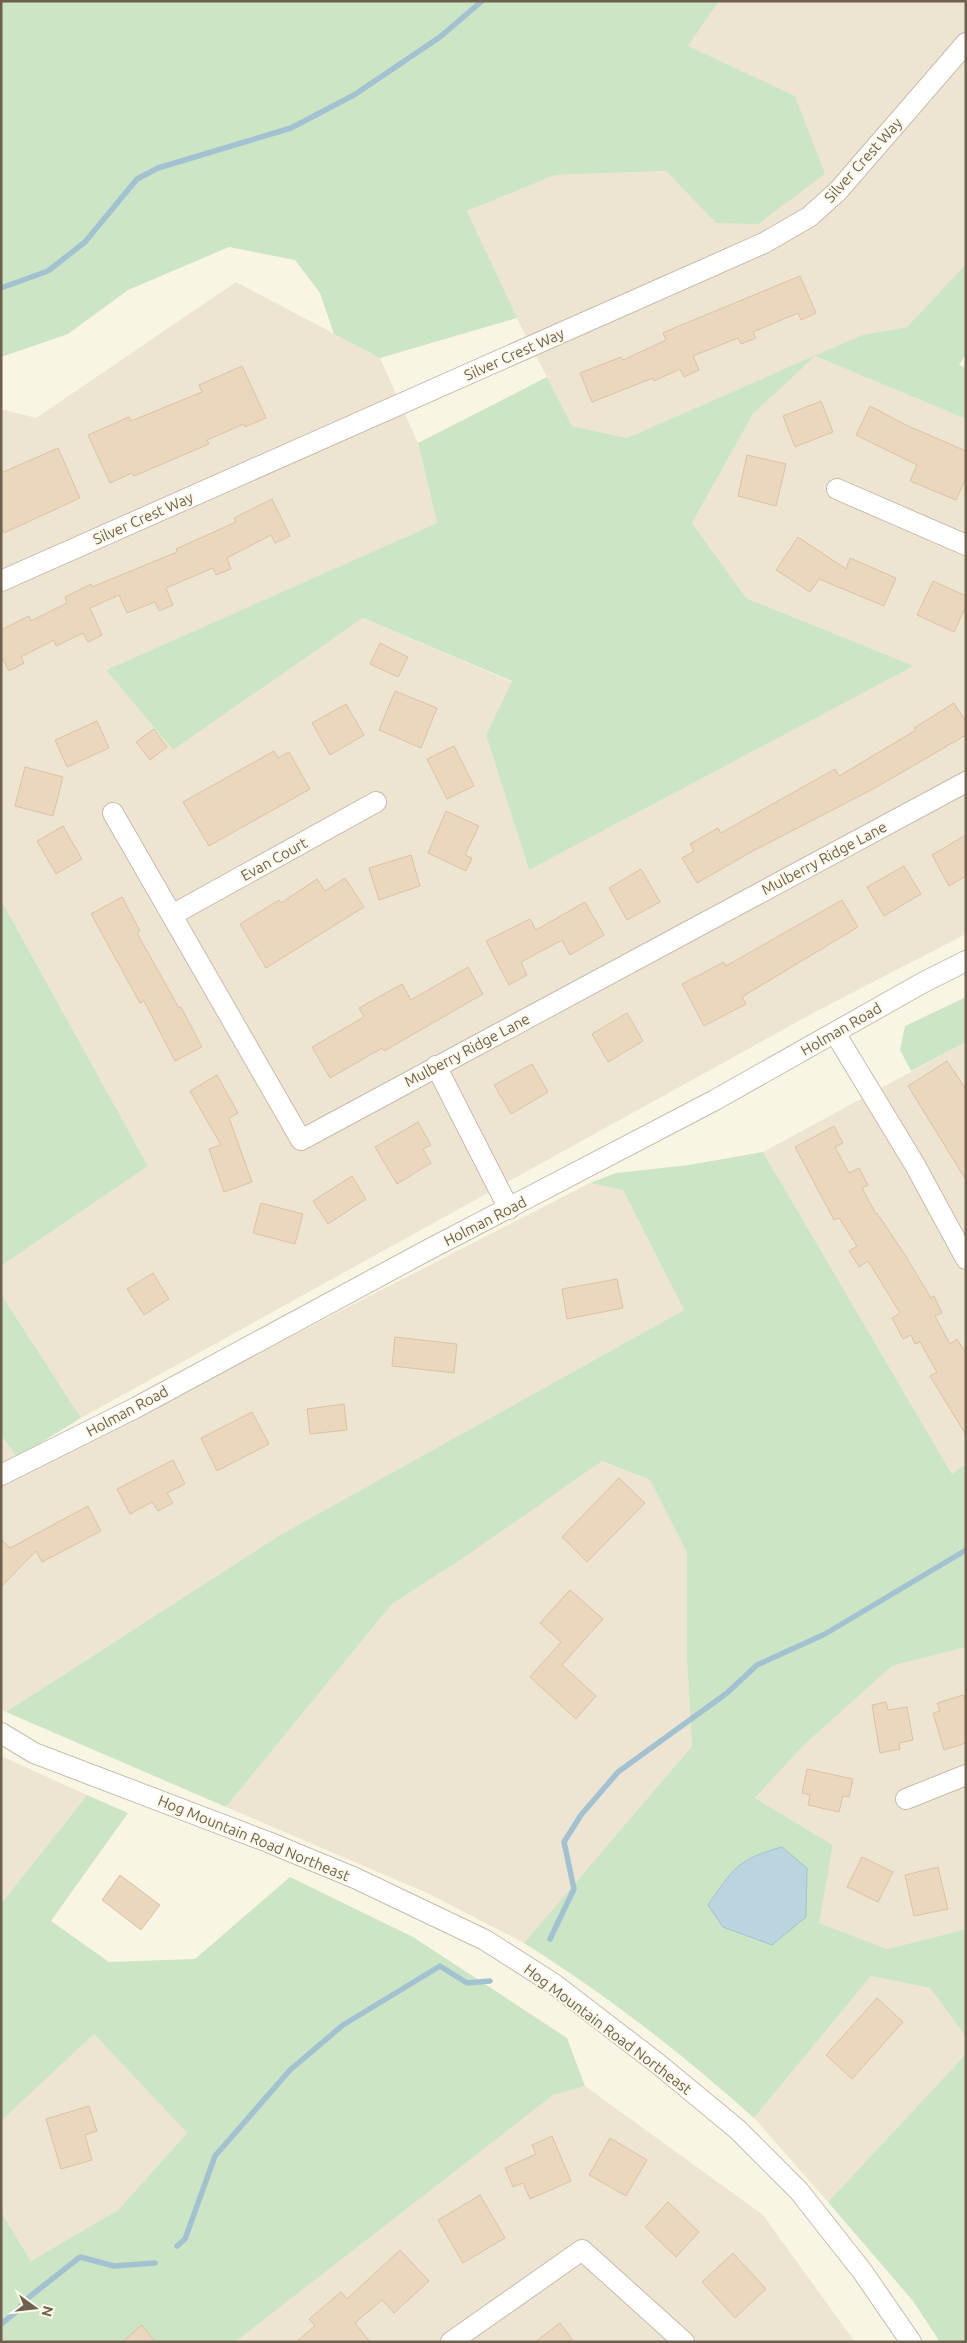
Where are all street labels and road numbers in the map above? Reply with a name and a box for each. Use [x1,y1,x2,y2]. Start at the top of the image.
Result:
street label: Silver Crest Way [821,114,905,206]
street label: Silver Crest Way [461,324,567,384]
street label: Silver Crest Way [90,488,196,548]
street label: Mulberry Ridge Lane [759,818,889,898]
street label: Evan Court [238,834,310,884]
street label: Holman Road [798,999,884,1059]
street label: Mulberry Ridge Lane [402,1010,532,1090]
street label: Holman Road [441,1193,529,1249]
street label: Holman Road [83,1382,171,1440]
street label: Hog Mountain Road Northeast [156,1792,353,1884]
street label: Hog Mountain Road Northeast [521,1960,695,2098]

